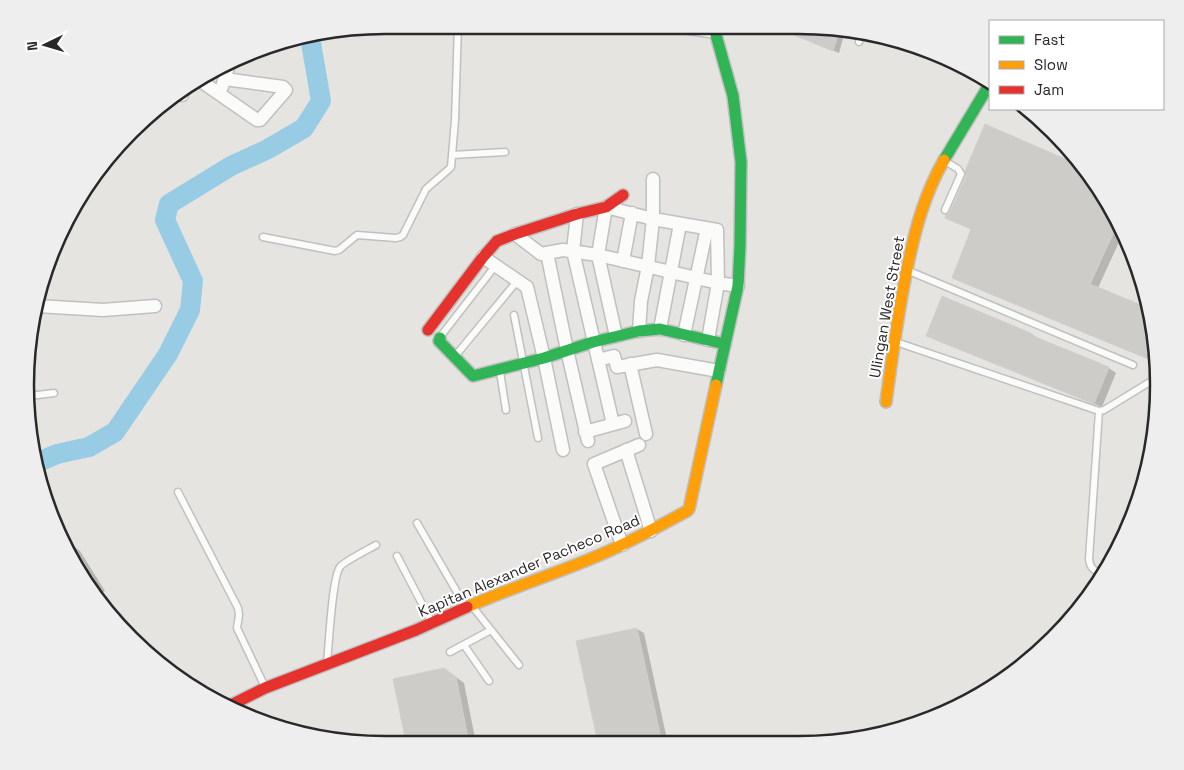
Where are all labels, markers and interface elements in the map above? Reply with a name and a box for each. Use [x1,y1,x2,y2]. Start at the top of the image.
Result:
north arrow [20,20,70,70]
legend [989,20,1164,110]
text: Fast [1034,30,1065,49]
text: N [23,41,41,52]
text: Slow [1034,55,1068,74]
text: Jam [1034,80,1064,99]
street label: Ulingan West Street [865,234,908,379]
street label: Kapitan Alexander Pacheco Road [415,510,642,621]

